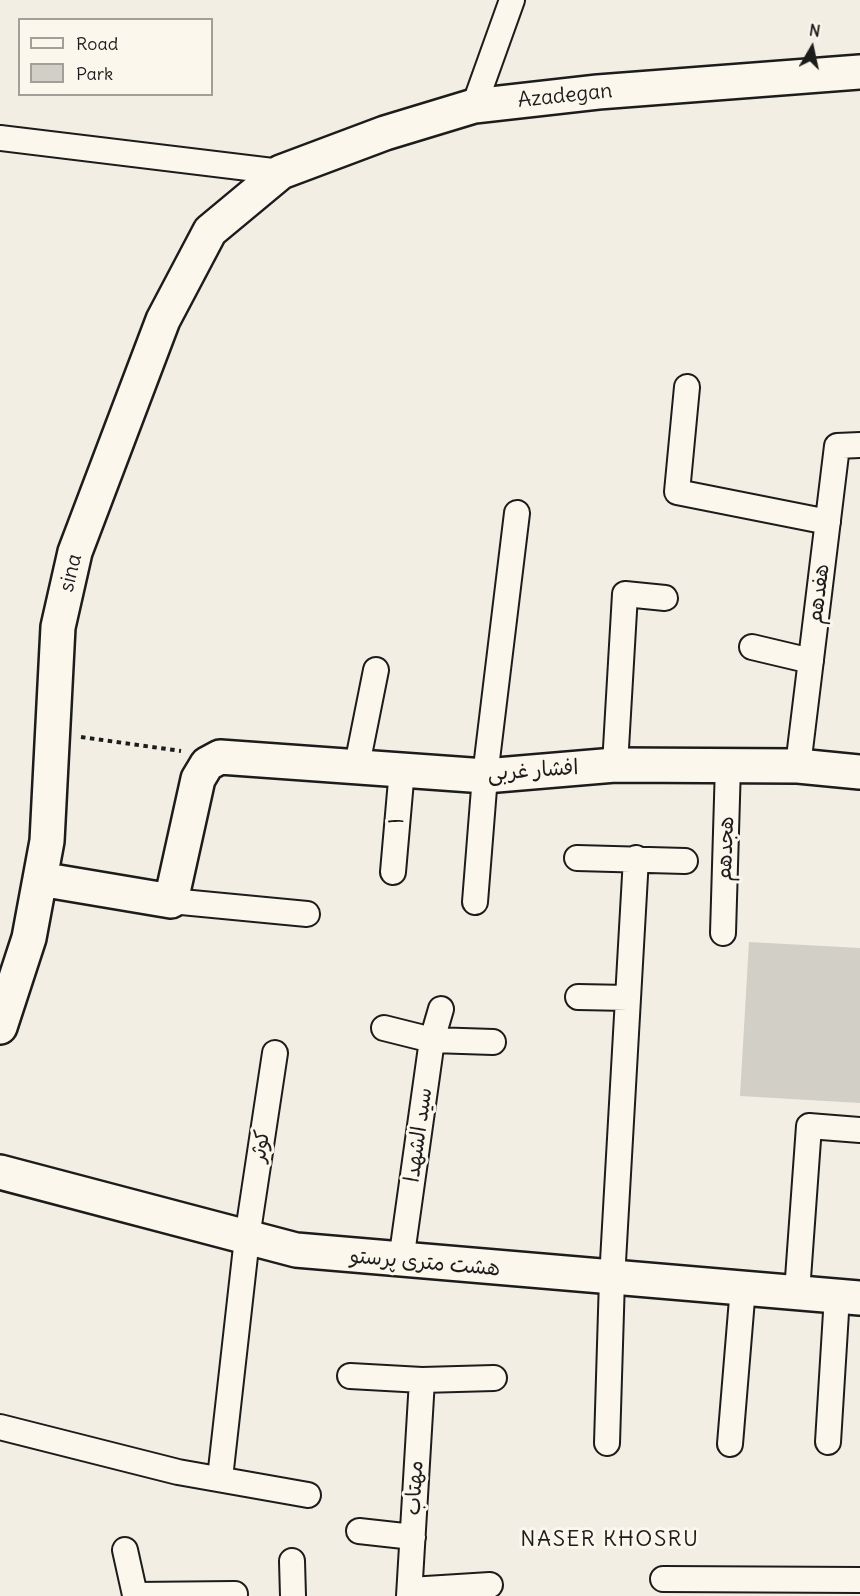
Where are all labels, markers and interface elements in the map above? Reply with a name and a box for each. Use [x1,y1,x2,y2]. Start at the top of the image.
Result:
legend [18,18,213,96]
north arrow [782,18,842,78]
text: N [808,19,822,41]
text: Road [76,32,118,55]
text: Park [76,62,113,85]
street label: Azadegan [517,79,613,113]
street label: sina [54,551,88,595]
street label: هفدهم [803,562,835,626]
street label: افشار غربی [487,755,579,787]
street label: ۱ [384,816,410,826]
street label: هجدهم [712,816,740,882]
street label: سید الشهدا [400,1086,438,1184]
street label: کوثر [246,1128,276,1164]
street label: هشت متری پرستو [349,1244,501,1282]
street label: مهتاب [401,1460,429,1516]
district label: NASER KHOSRU [520,1527,700,1553]

